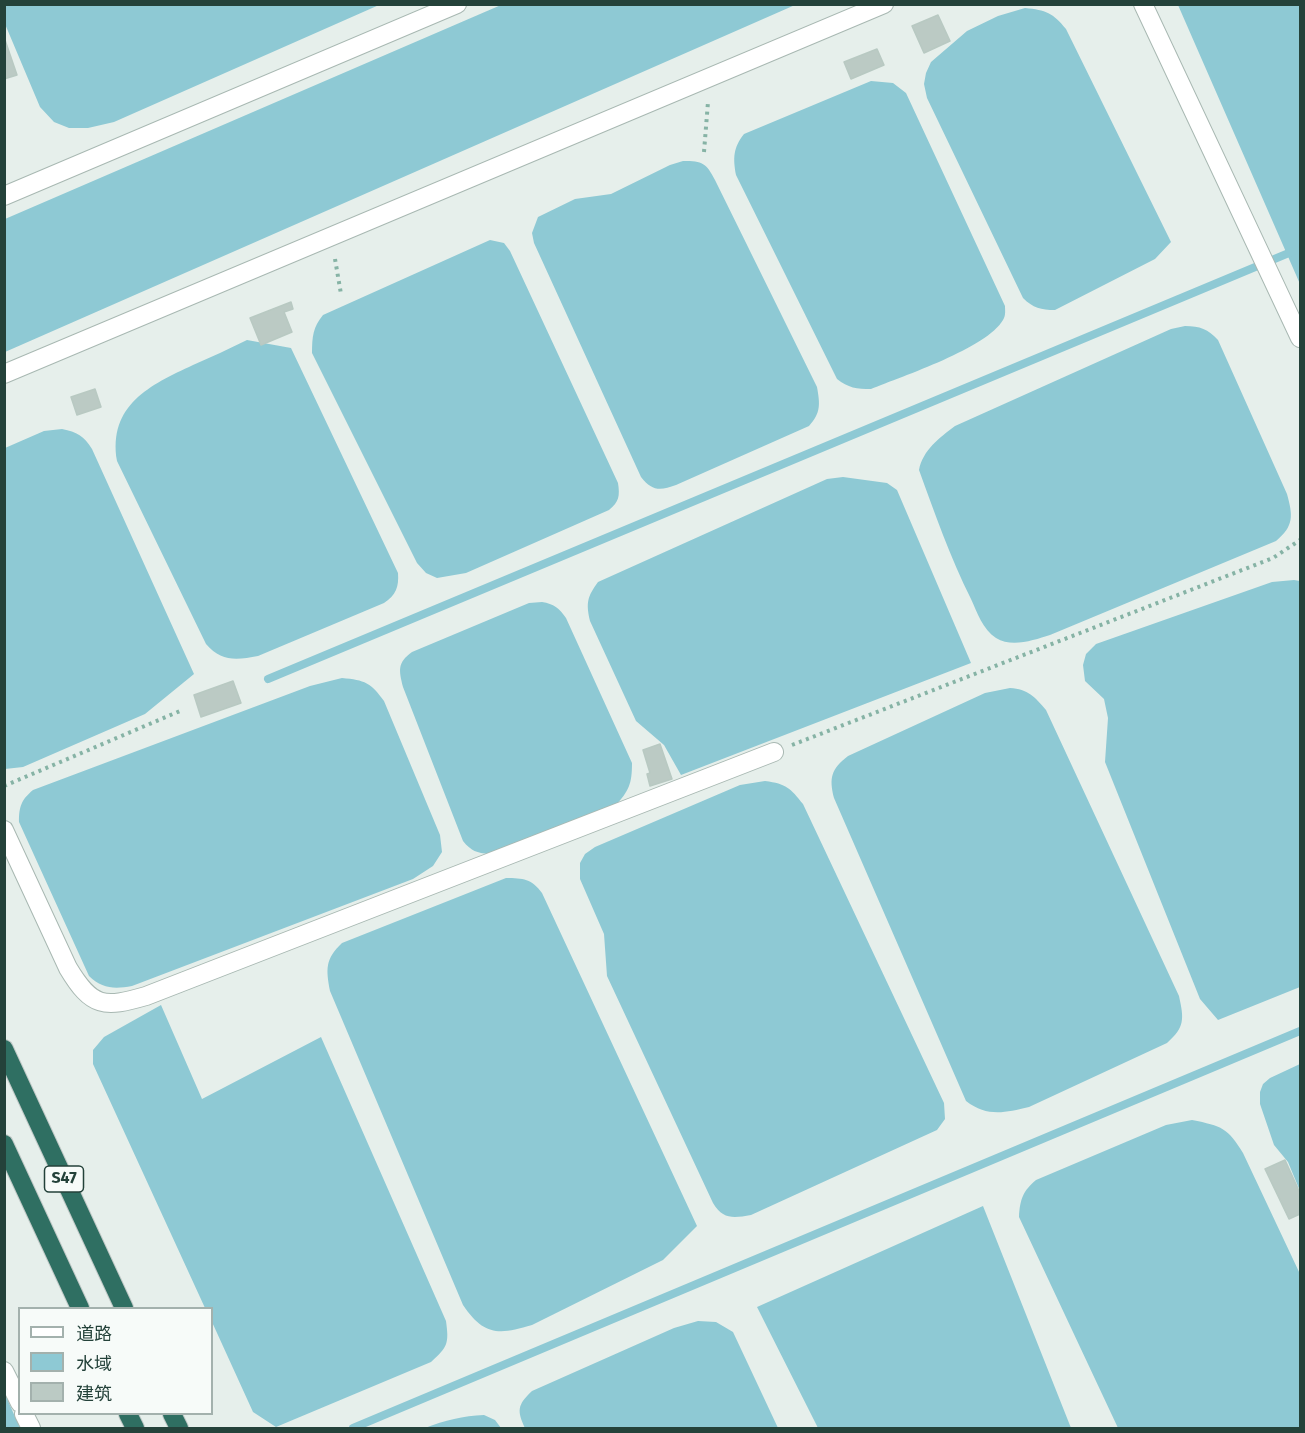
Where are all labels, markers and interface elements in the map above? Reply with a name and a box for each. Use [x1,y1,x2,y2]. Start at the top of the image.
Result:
road number: S47 [44,1166,84,1192]
legend [18,1307,213,1415]
text: 道路 [76,1323,112,1345]
text: 水域 [76,1353,112,1375]
text: 建筑 [76,1383,112,1405]

